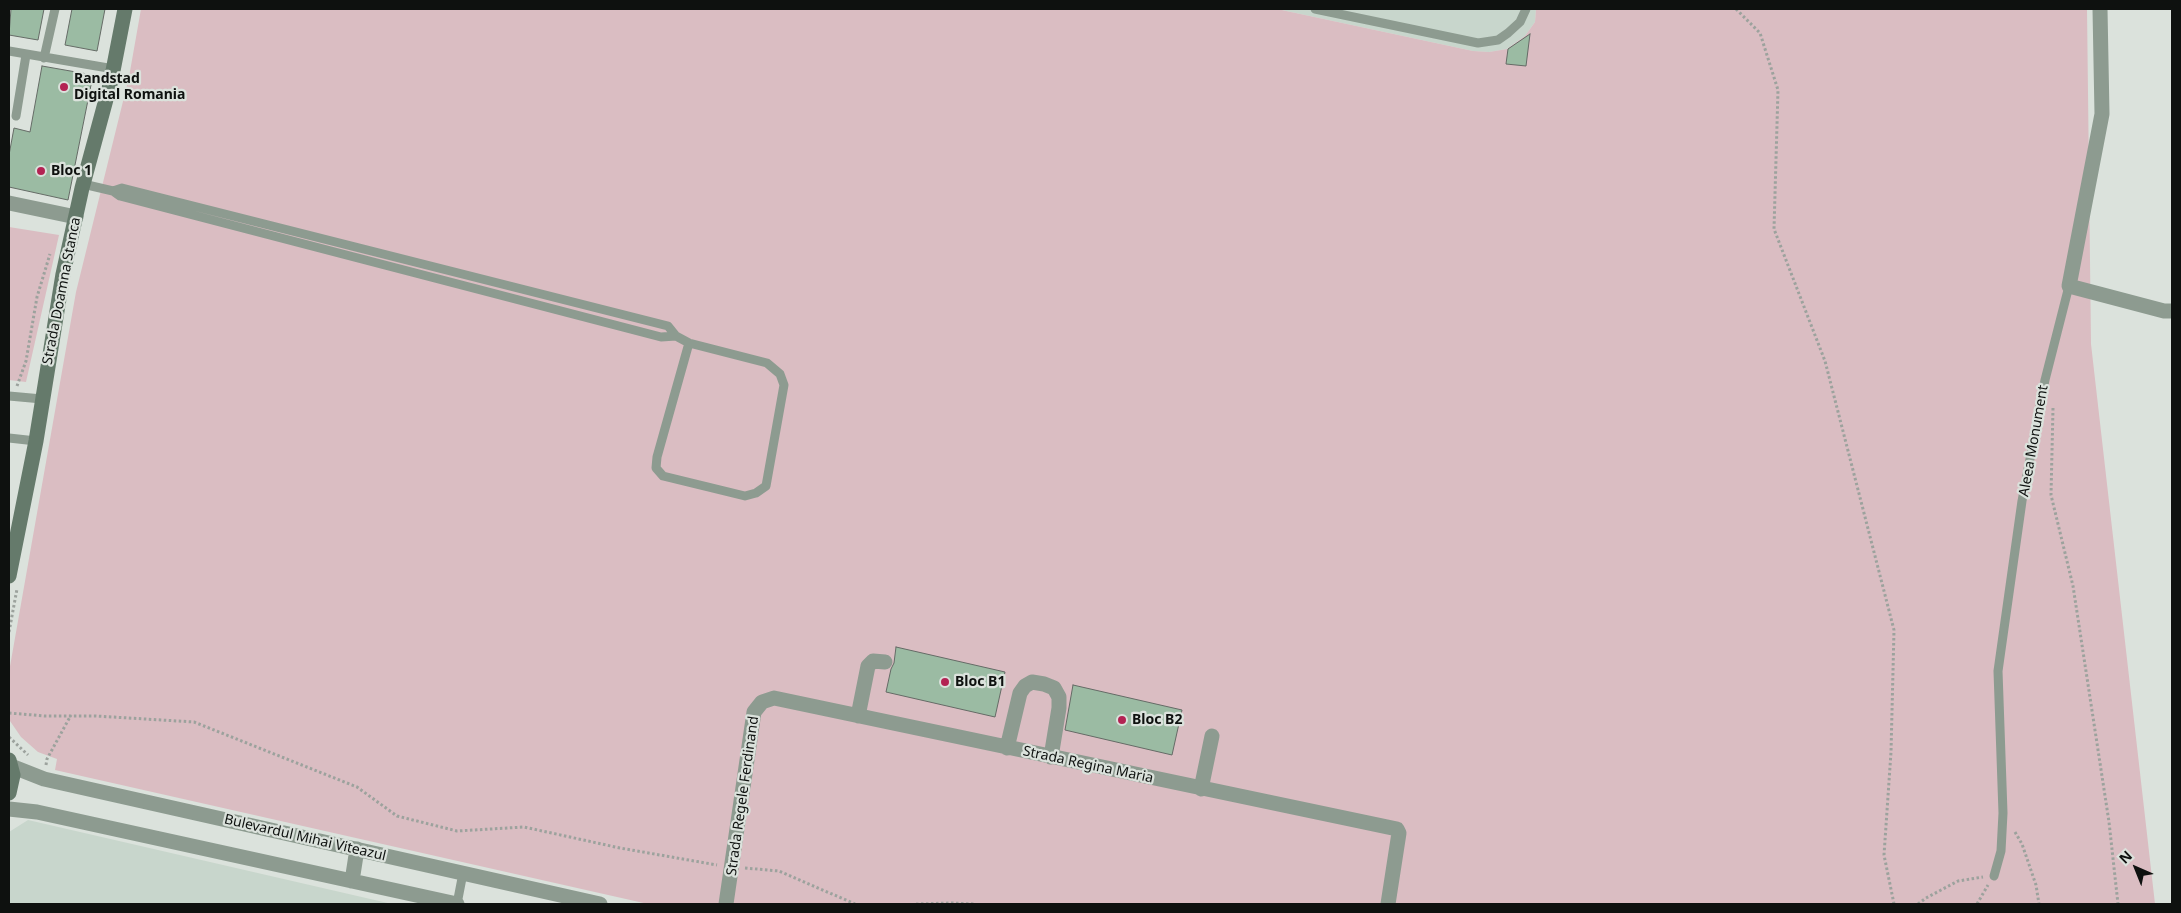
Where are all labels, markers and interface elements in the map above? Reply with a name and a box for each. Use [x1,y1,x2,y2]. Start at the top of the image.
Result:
place label: Randstad Digital Romania [74,71,185,104]
marker: Randstad Digital Romania [58,81,70,93]
place label: Bloc 1 [51,163,92,179]
marker: Bloc 1 [35,165,47,177]
street label: Strada Doamna Stanca [39,216,85,366]
street label: Aleea Monument [2016,384,2052,498]
place label: Bloc B1 [955,674,1005,690]
marker: Bloc B1 [939,676,951,688]
place label: Bloc B2 [1132,712,1182,728]
marker: Bloc B2 [1116,714,1128,726]
street label: Strada Regele Ferdinand [723,715,763,877]
street label: Strada Regina Maria [1021,743,1155,787]
street label: Bulevardul Mihai Viteazul [222,811,388,865]
north arrow [2111,843,2161,893]
text: N [2115,846,2136,868]

